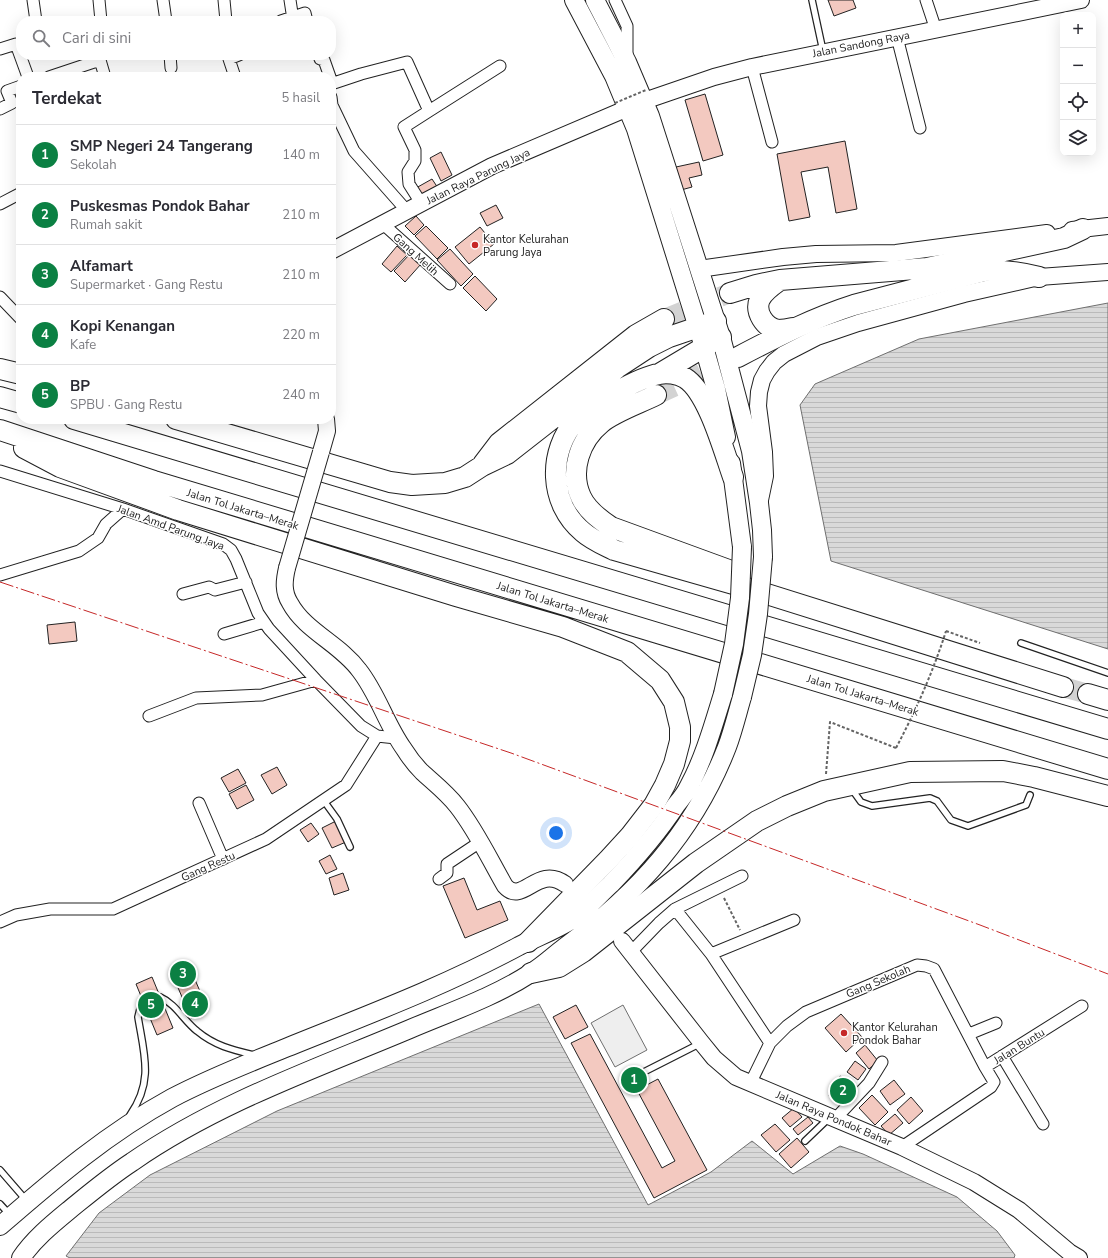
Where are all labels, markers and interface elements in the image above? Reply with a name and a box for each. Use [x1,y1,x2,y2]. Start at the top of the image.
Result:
map controls [1060,12,1096,156]
button: + [1060,12,1096,48]
search box [16,16,336,60]
icon: search [30,27,52,49]
text: Cari di sini [62,28,131,48]
street label: Jalan Sandong Raya [810,28,911,61]
button: − [1060,48,1096,84]
button: locate [1060,84,1096,120]
text: Terdekat [32,87,101,110]
text: 5 hasil [281,89,320,107]
button: layers [1060,120,1096,156]
text: SMP Negeri 24 Tangerang [70,136,253,156]
street label: Jalan Raya Parung Jaya [423,145,533,209]
text: 1 [41,146,49,164]
text: 140 m [282,146,320,164]
text: Sekolah [70,156,117,174]
text: Puskesmas Pondok Bahar [70,196,250,216]
text: 2 [41,206,49,224]
text: 210 m [282,206,320,224]
text: Rumah sakit [70,216,142,234]
street label: Gang Melih [390,230,442,279]
place label: Kantor Kelurahan Parung Jaya [483,232,569,260]
marker: Kantor Kelurahan Parung Jaya [470,240,480,250]
text: Alfamart [70,256,133,276]
text: 3 [41,266,49,284]
text: 210 m [282,266,320,284]
text: Supermarket · Gang Restu [70,276,223,294]
text: Kopi Kenangan [70,316,175,336]
text: 4 [41,326,49,344]
text: 220 m [282,326,320,344]
text: Kafe [70,336,96,354]
text: BP [70,376,90,396]
text: 5 [41,386,49,404]
text: 240 m [282,386,320,404]
text: SPBU · Gang Restu [70,396,182,414]
street label: Jalan Tol Jakarta–Merak [184,485,301,534]
street label: Jalan Amd Parung Jaya [114,501,227,554]
street label: Jalan Tol Jakarta–Merak [494,578,611,627]
street label: Jalan Tol Jakarta–Merak [804,671,921,720]
your location [546,823,566,843]
street label: Gang Restu [179,848,238,885]
pin: 3 [170,959,196,989]
street label: Gang Sekolah [844,961,913,1002]
pin: 4 [182,989,208,1019]
pin: 5 [138,990,164,1020]
place label: Kantor Kelurahan Pondok Bahar [852,1020,938,1048]
street label: Jalan Buntu [990,1025,1048,1069]
marker: Kantor Kelurahan Pondok Bahar [839,1028,849,1038]
pin: 1 [621,1065,647,1095]
pin: 2 [830,1076,856,1106]
street label: Jalan Raya Pondok Bahar [773,1087,894,1150]

